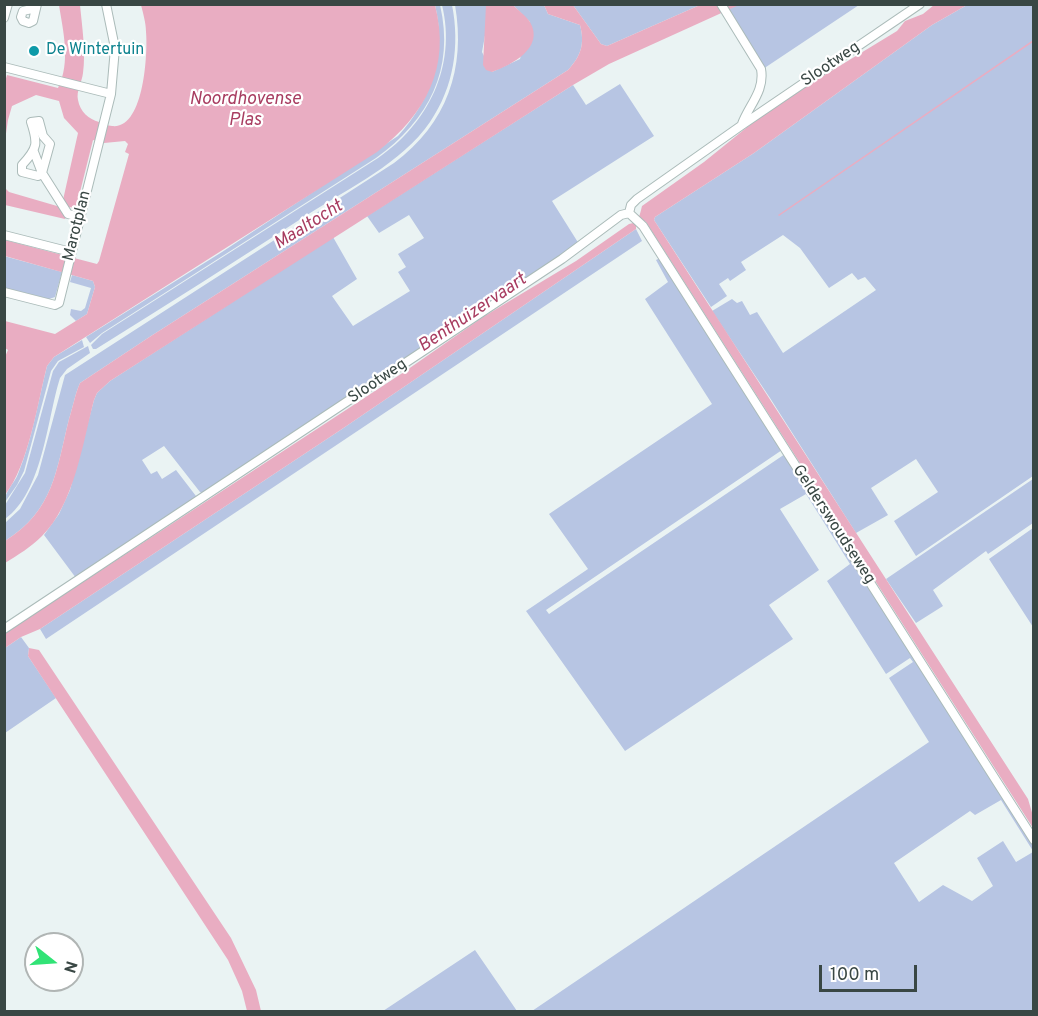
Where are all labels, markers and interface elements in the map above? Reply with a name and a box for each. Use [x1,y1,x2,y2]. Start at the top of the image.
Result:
street label: Slootweg [798,38,864,92]
place label: De Wintertuin [46,41,144,61]
marker: De Wintertuin [27,44,41,58]
water label: Noordhovense Plas [189,89,301,132]
street label: Marotplan [60,189,96,263]
water label: Maaltocht [271,196,347,256]
water label: Benthuizervaart [415,270,531,358]
street label: Slootweg [345,355,411,409]
street label: Gelderswoudseweg [787,462,879,588]
north arrow [24,932,84,992]
scale bar [822,953,920,991]
text: N [58,958,81,975]
text: 100 m [830,964,879,987]

